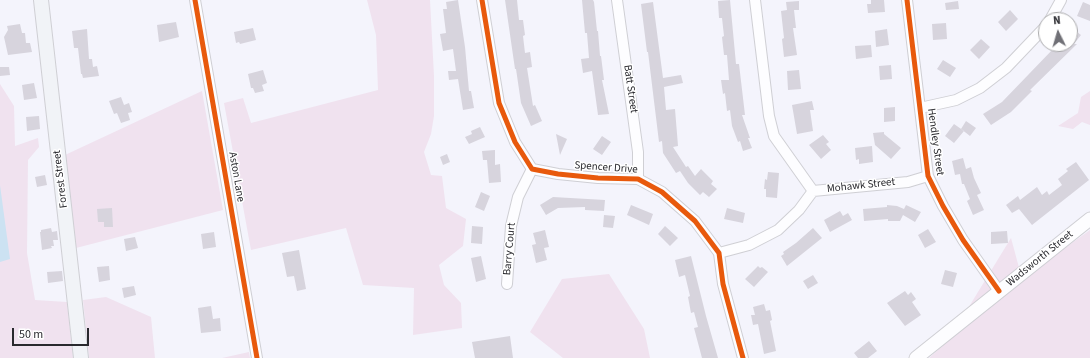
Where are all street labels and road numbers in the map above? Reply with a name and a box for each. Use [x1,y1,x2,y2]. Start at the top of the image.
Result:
street label: Batt Street [620,64,640,114]
street label: Hendley Street [924,107,946,177]
street label: Forest Street [51,149,71,209]
street label: Aston Lane [225,151,247,203]
street label: Spencer Drive [574,159,638,177]
street label: Mohawk Street [826,176,896,196]
street label: Barry Court [501,222,519,276]
street label: Wadsworth Street [1004,228,1076,290]

